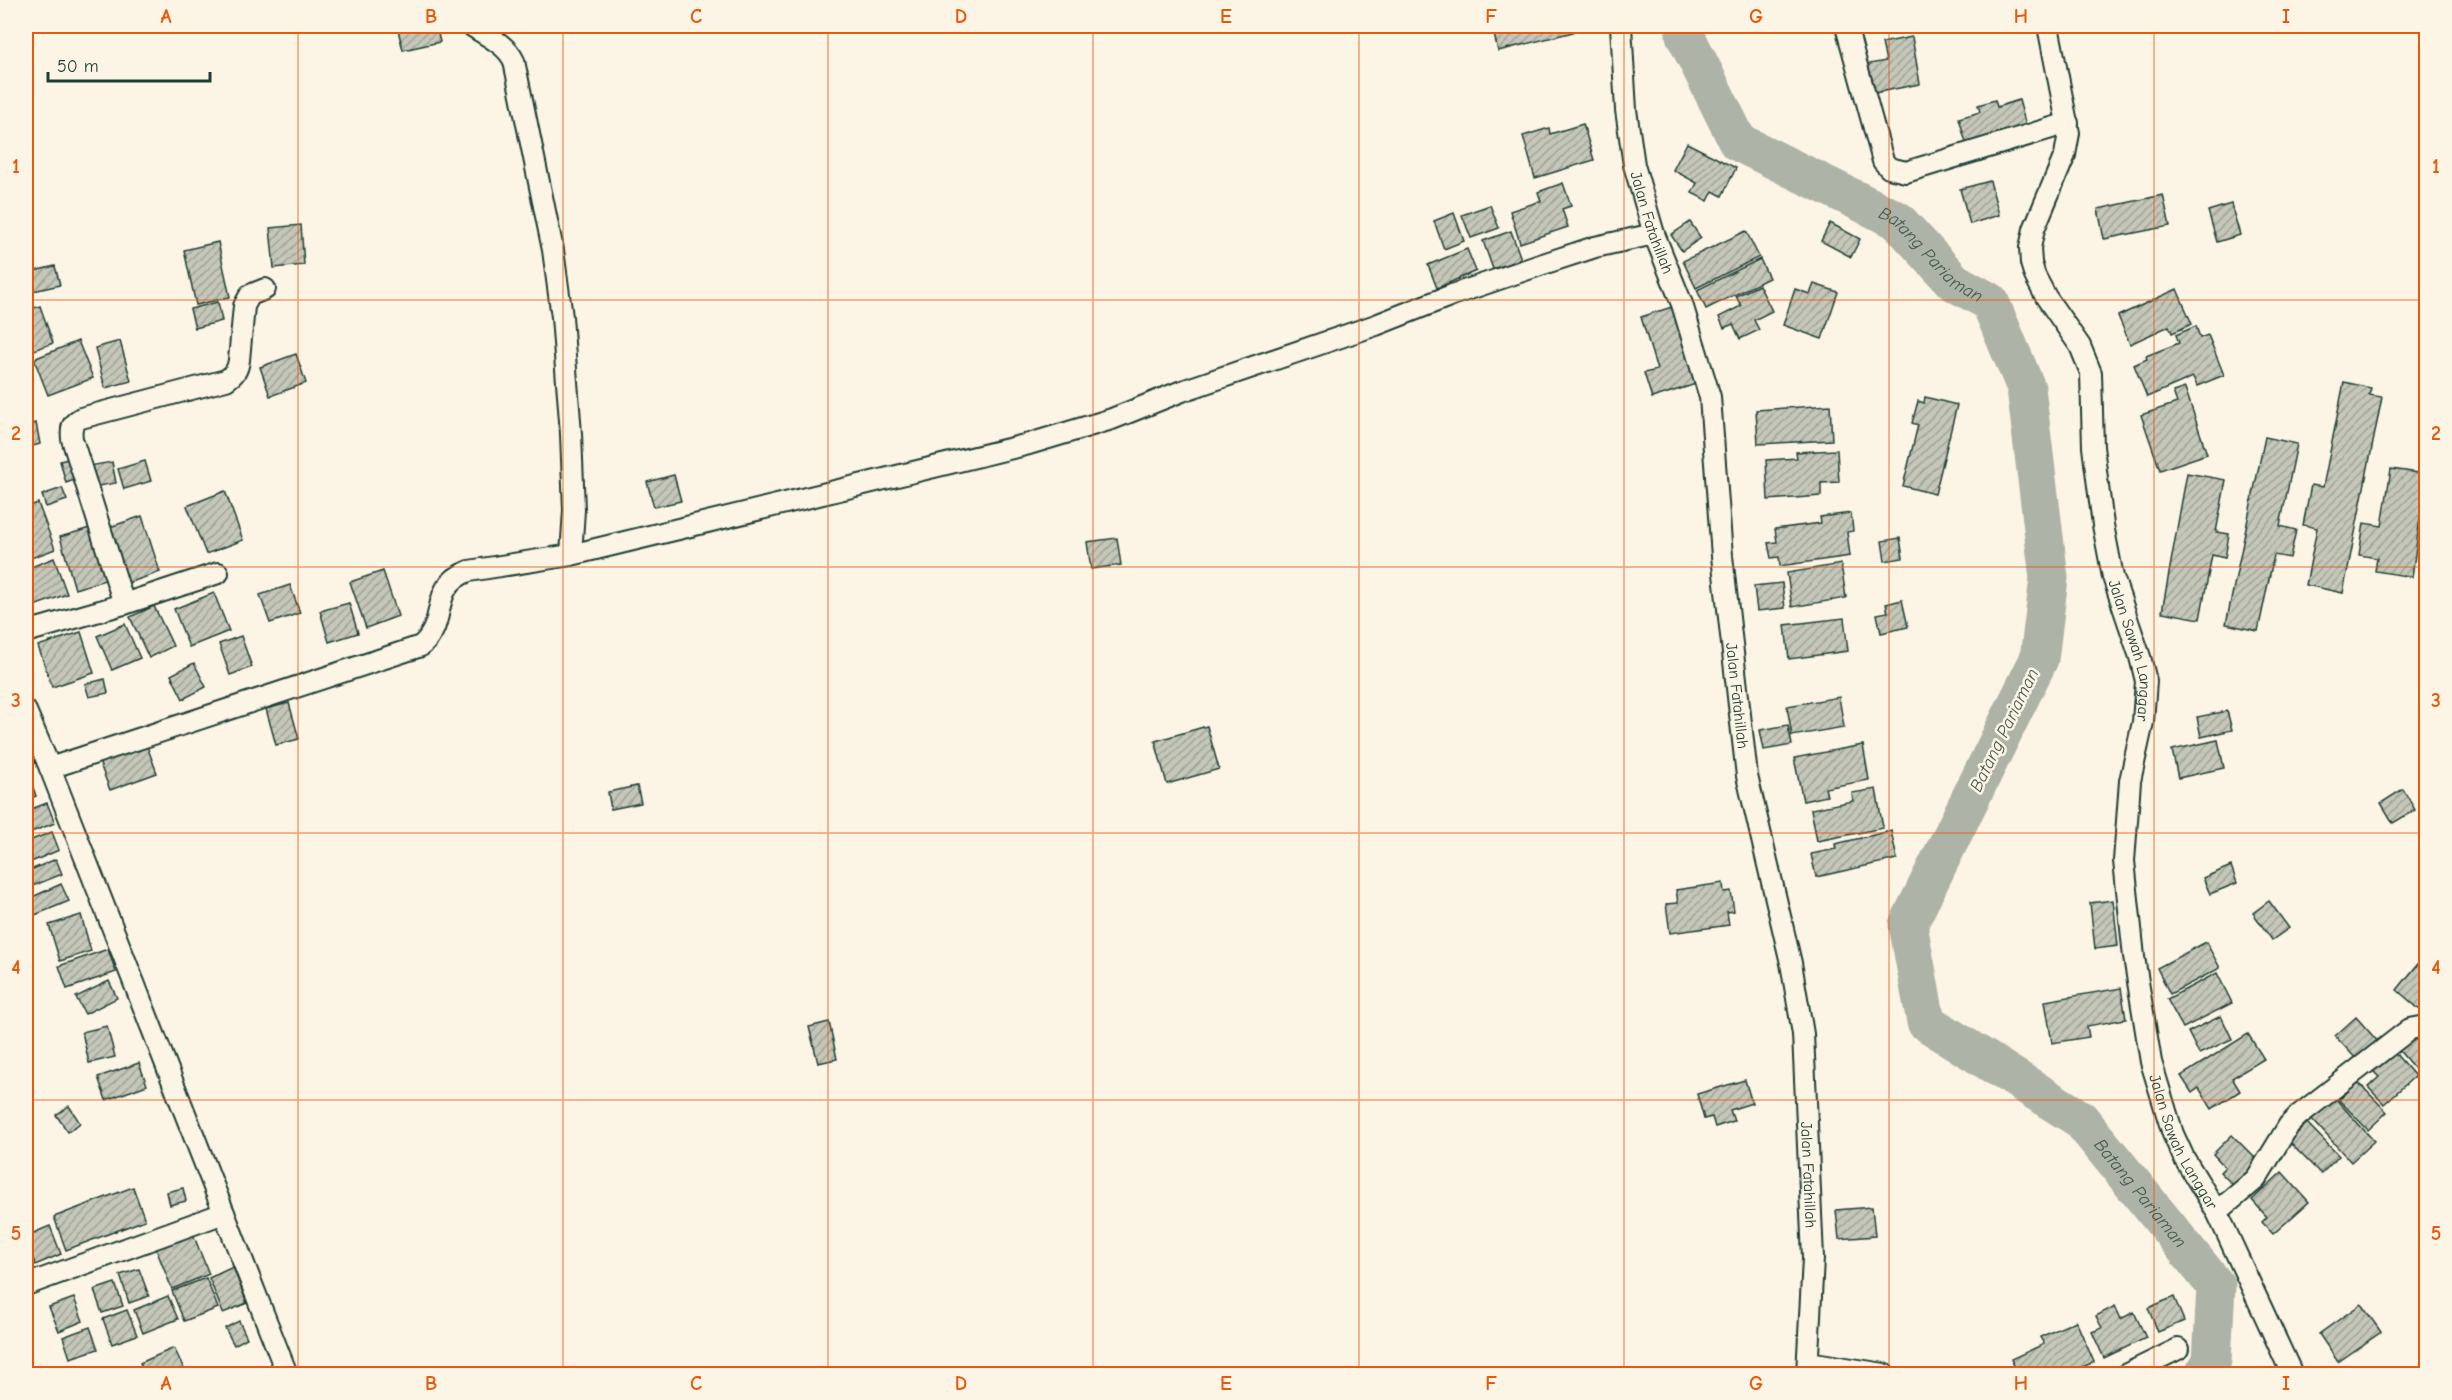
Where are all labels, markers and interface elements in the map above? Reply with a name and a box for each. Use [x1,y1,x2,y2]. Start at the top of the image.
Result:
text: A [160,5,172,28]
text: B [425,5,437,28]
text: C [690,5,702,28]
text: D [955,5,967,28]
text: E [1220,5,1232,28]
text: F [1485,5,1497,28]
text: G [1749,5,1763,28]
text: H [2014,5,2028,28]
text: I [2282,5,2290,28]
scale bar [48,45,210,83]
text: 50 m [57,56,99,77]
text: 1 [12,155,20,178]
text: 1 [2432,155,2440,178]
street label: Jalan Fatahillah [1626,169,1677,276]
water label: Batang Pariaman [1875,203,1986,307]
text: 2 [11,422,21,445]
text: 2 [2431,422,2441,445]
street label: Jalan Sawah Langgar [2104,577,2154,722]
street label: Jalan Fatahillah [1722,642,1752,750]
water label: Batang Pariaman [1966,665,2043,795]
text: 3 [11,689,21,712]
text: 3 [2431,689,2441,712]
text: 4 [11,956,21,979]
text: 4 [2431,956,2441,979]
street label: Jalan Sawah Langgar [2145,1072,2221,1213]
street label: Jalan Fatahillah [1797,1121,1820,1229]
water label: Batang Pariaman [2089,1135,2191,1252]
text: 5 [11,1222,21,1245]
text: 5 [2431,1222,2441,1245]
text: A [160,1372,172,1395]
text: B [425,1372,437,1395]
text: C [690,1372,702,1395]
text: D [955,1372,967,1395]
text: E [1220,1372,1232,1395]
text: F [1485,1372,1497,1395]
text: G [1749,1372,1763,1395]
text: H [2014,1372,2028,1395]
text: I [2282,1372,2290,1395]

